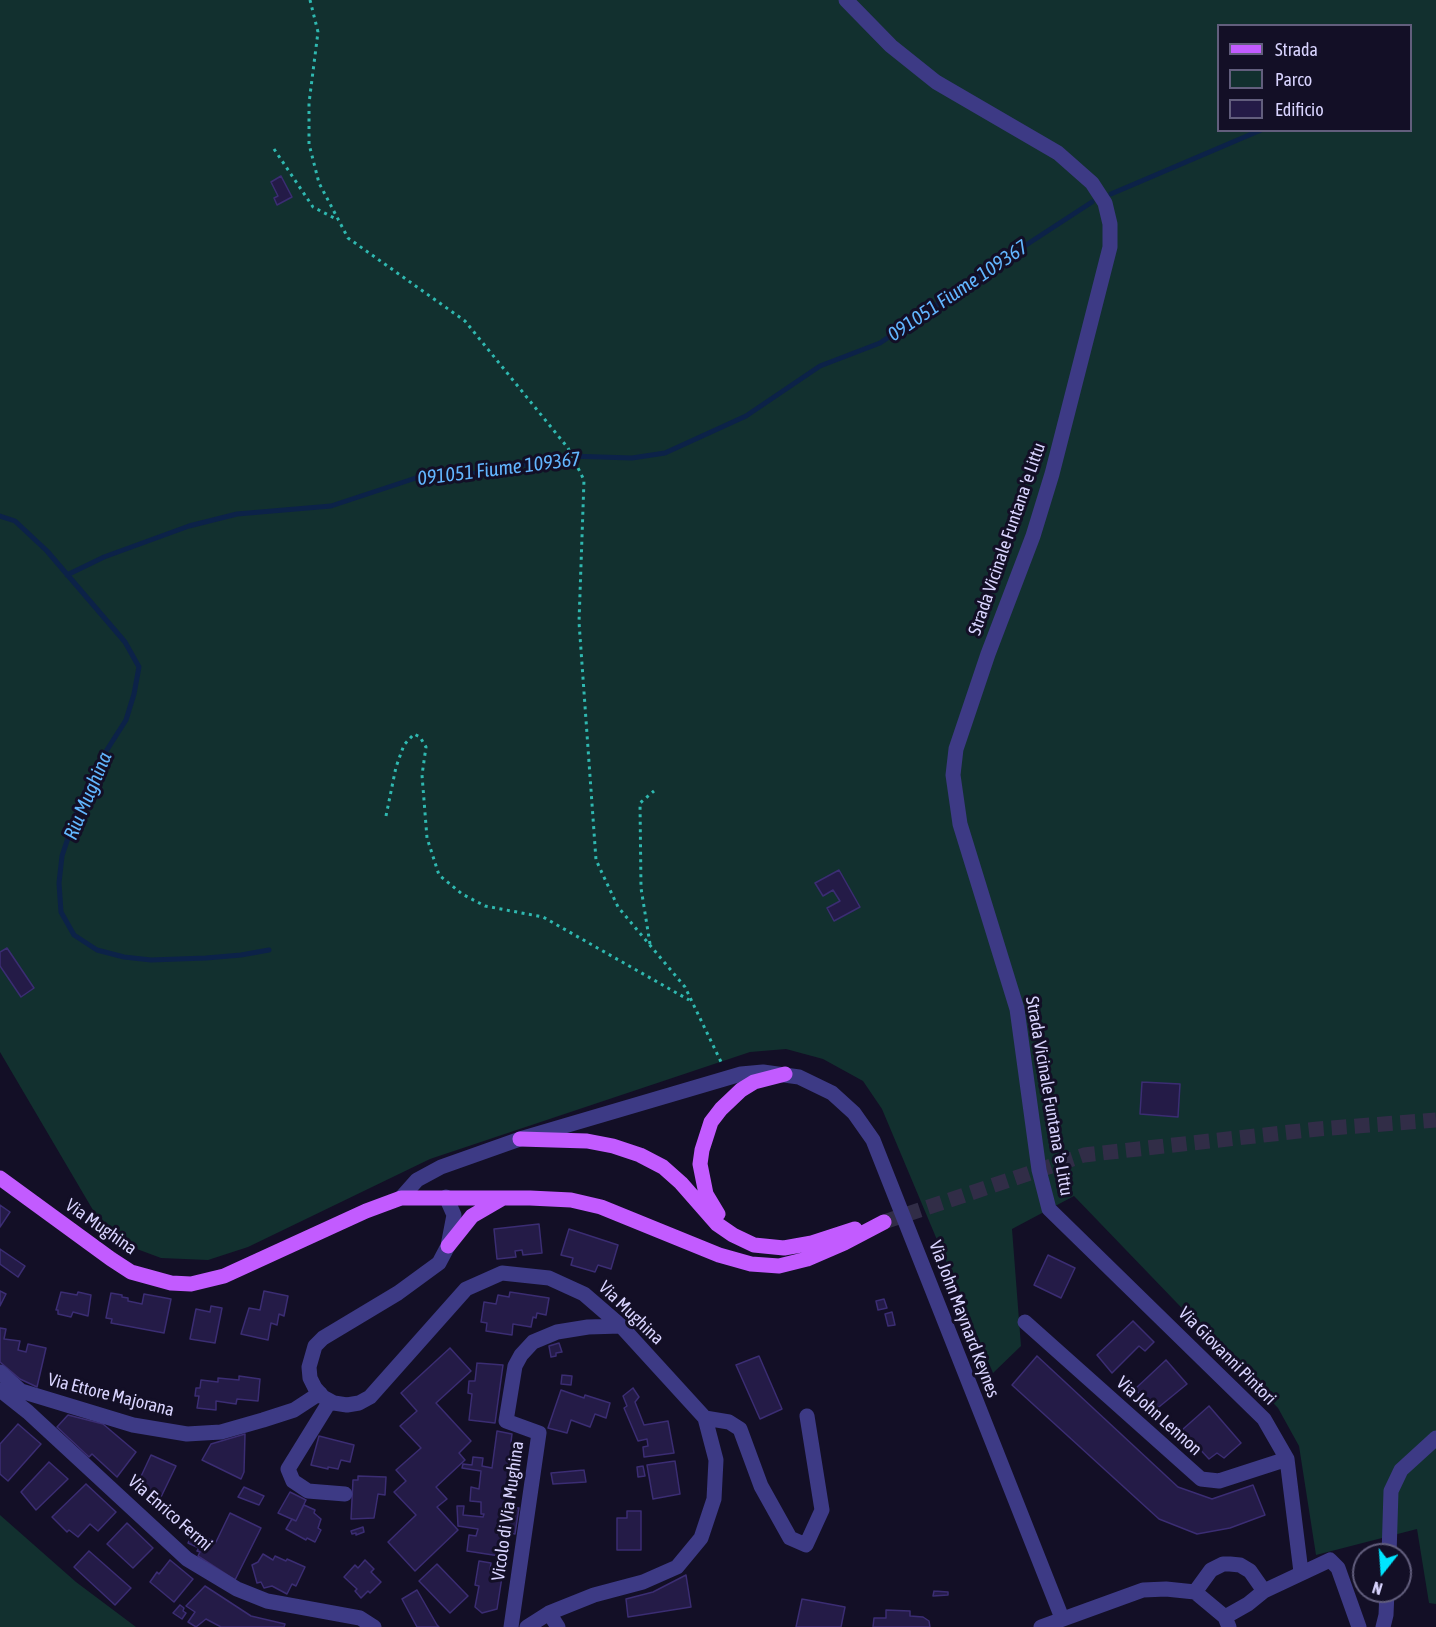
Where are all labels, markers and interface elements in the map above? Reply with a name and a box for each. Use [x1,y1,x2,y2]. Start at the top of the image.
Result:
legend [1217,24,1412,132]
text: Strada [1275,39,1318,60]
text: Parco [1275,69,1312,90]
text: Edificio [1275,99,1324,120]
water label: 091051 Fiume 109367 [883,235,1033,347]
street label: Strada Vicinale Funtana 'e Littu [964,440,1050,638]
water label: 091051 Fiume 109367 [416,447,582,491]
water label: Riu Mughina [59,749,117,843]
street label: Strada Vicinale Funtana 'e Littu [1021,995,1077,1197]
street label: Via Mughina [61,1195,141,1259]
street label: Via John Maynard Keynes [924,1237,1004,1401]
street label: Via Mughina [594,1277,668,1349]
street label: Via Giovanni Pintori [1174,1303,1280,1409]
street label: Via Ettore Majorana [46,1369,176,1421]
street label: Via John Lennon [1112,1372,1206,1460]
street label: Vicolo di Via Mughina [487,1440,529,1582]
street label: Via Enrico Fermi [123,1471,217,1555]
north arrow [1352,1543,1412,1603]
text: N [1370,1578,1384,1598]

